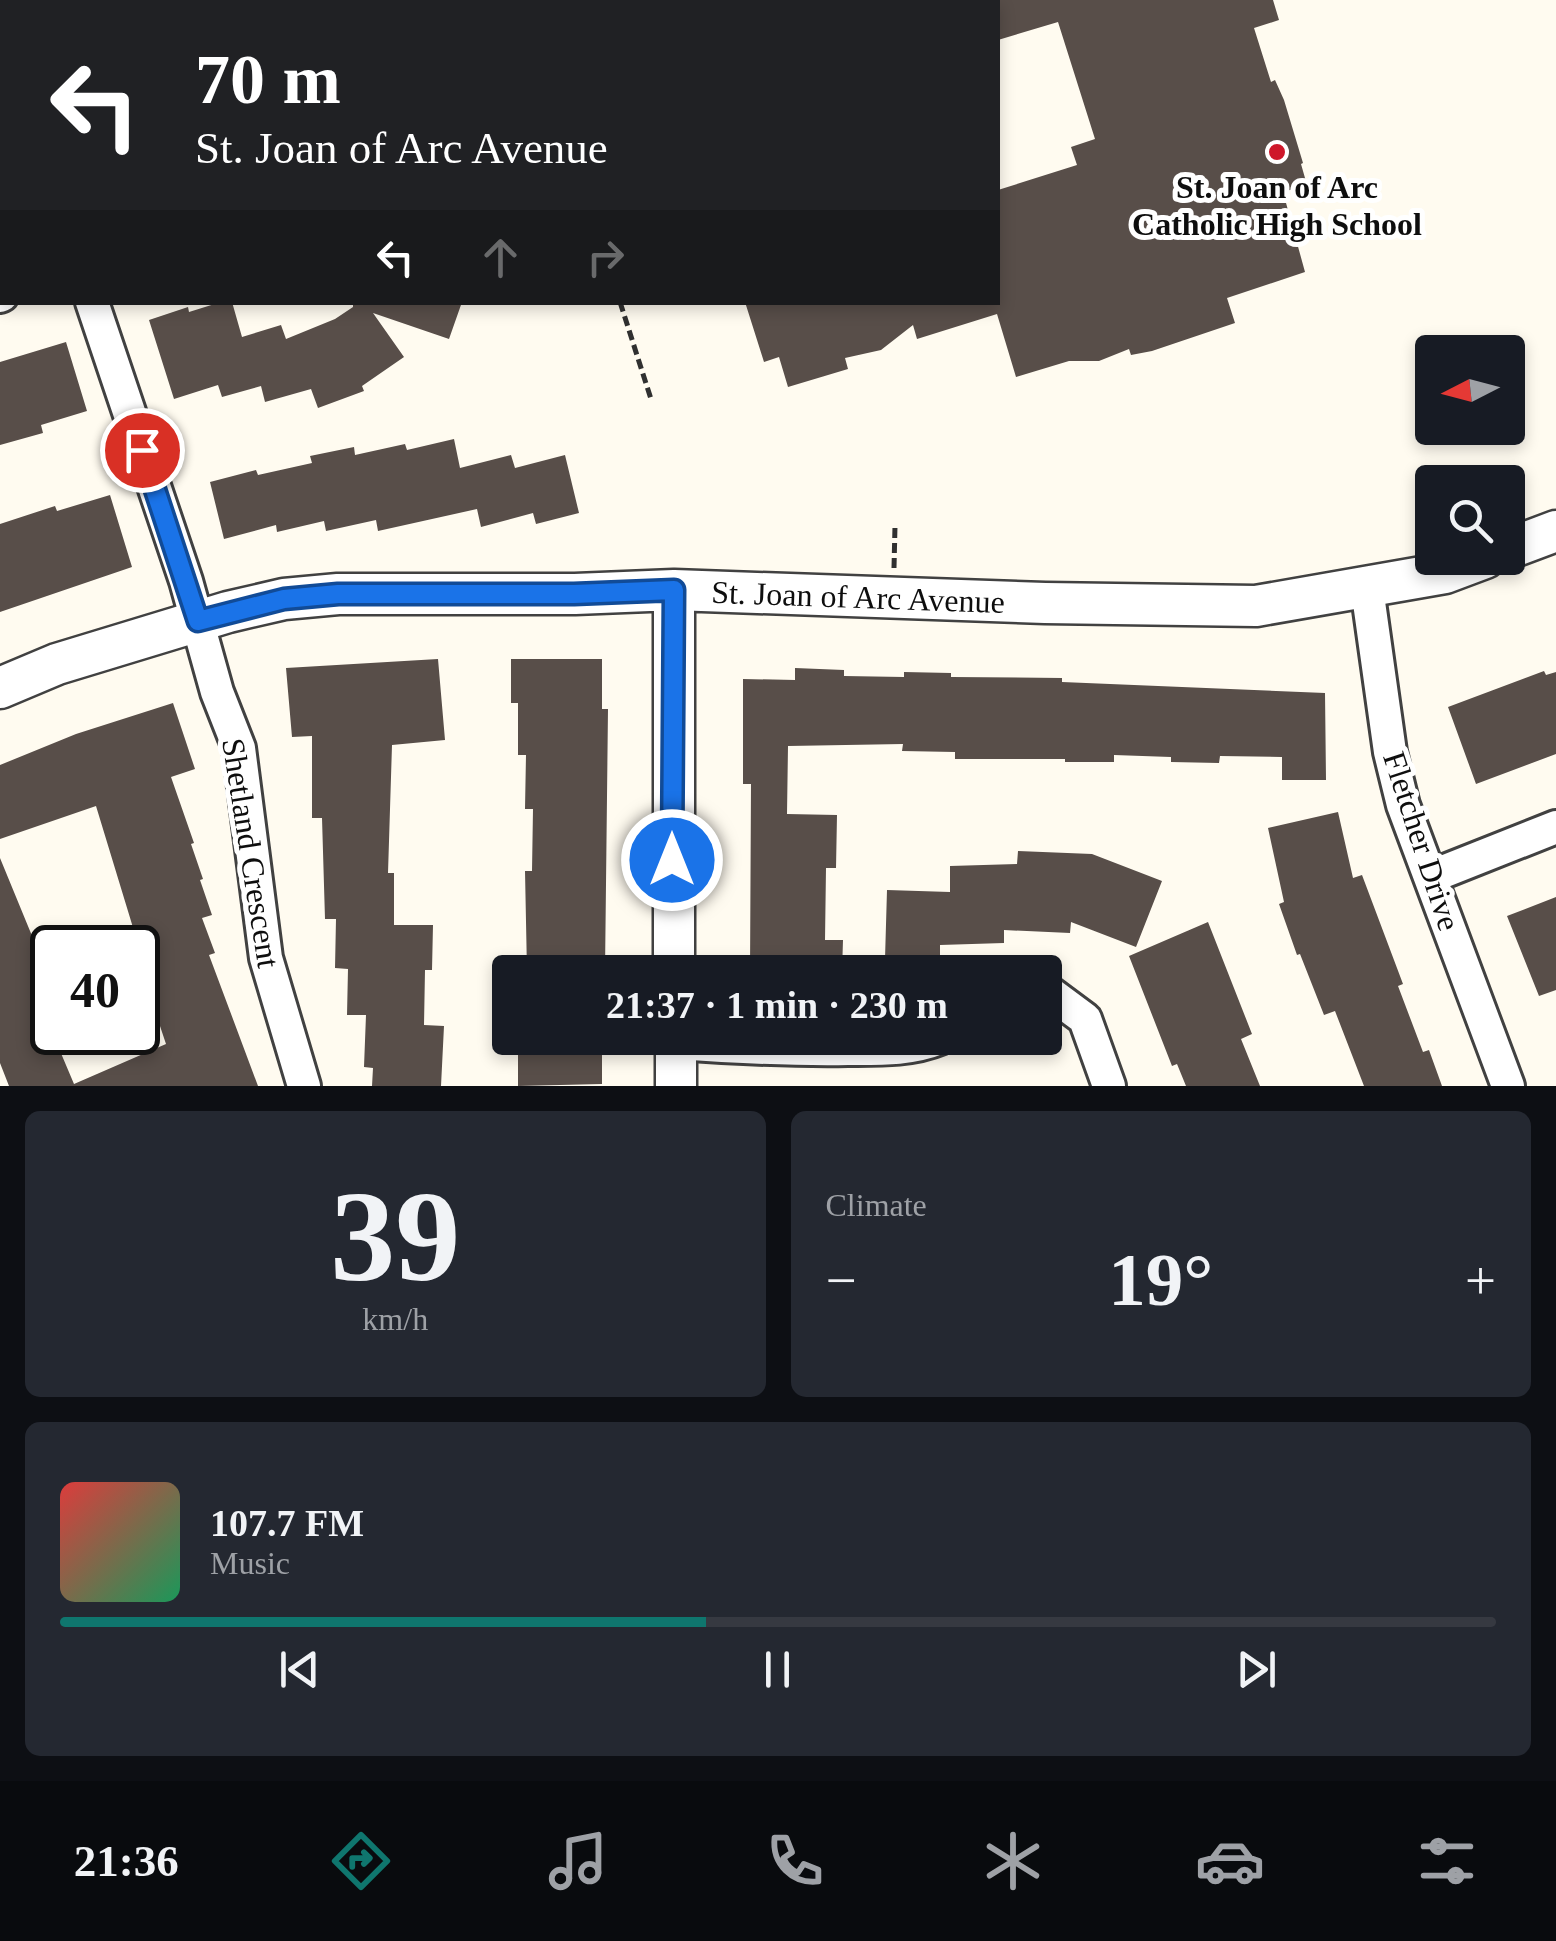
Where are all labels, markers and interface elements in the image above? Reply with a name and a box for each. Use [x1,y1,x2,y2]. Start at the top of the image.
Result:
icon: left [30,40,160,170]
text: 70 m [195,41,341,118]
text: St. Joan of Arc Avenue [195,123,608,173]
marker: St. Joan of Arc Catholic High School [1266,141,1288,163]
place label: St. Joan of Arc Catholic High School [1132,169,1422,242]
icon: left [368,230,423,285]
icon: ahead [473,230,528,285]
icon: right [578,230,633,285]
north arrow [1415,335,1525,445]
map controls [1415,335,1525,575]
pin [100,408,185,493]
icon: arrive [115,423,170,478]
button: search [1415,465,1525,575]
street label: St. Joan of Arc Avenue [711,574,1005,620]
street label: Shetland Crescent [215,736,287,970]
street label: Fletcher Drive [1376,747,1468,935]
position arrow [620,808,724,912]
speed limit sign: 40 [30,925,160,1055]
text: 21:37 · 1 min · 230 m [606,984,948,1026]
text: 39 [330,1164,460,1308]
text: Climate [826,1187,927,1223]
text: 19° [1108,1238,1213,1321]
text: − [826,1250,857,1311]
text: + [1465,1250,1496,1311]
text: km/h [362,1301,428,1337]
text: 107.7 FM [210,1502,364,1544]
text: Music [210,1545,290,1581]
icon: previous [272,1642,327,1697]
icon: pause [750,1642,805,1697]
icon: next [1229,1642,1284,1697]
icon: directions [326,1826,396,1896]
icon: music [543,1826,613,1896]
icon: phone [760,1826,830,1896]
icon: climate [978,1826,1048,1896]
icon: car [1195,1826,1265,1896]
icon: filters [1412,1826,1482,1896]
text: 21:36 [74,1836,179,1886]

